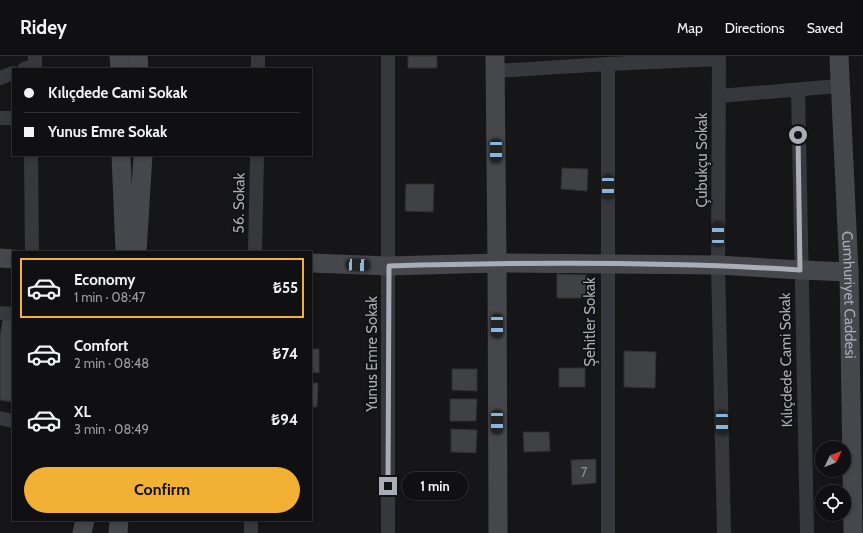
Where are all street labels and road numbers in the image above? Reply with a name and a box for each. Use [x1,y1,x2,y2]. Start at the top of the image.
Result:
street label: Çubukçu Sokak [693,112,711,208]
street label: 56. Sokak [229,172,249,234]
street label: Cumhuriyet Caddesi [838,231,859,359]
street label: Şehitler Sokak [581,277,599,367]
street label: Kılıçdede Cami Sokak [776,292,796,427]
street label: Yunus Emre Sokak [363,296,381,413]

